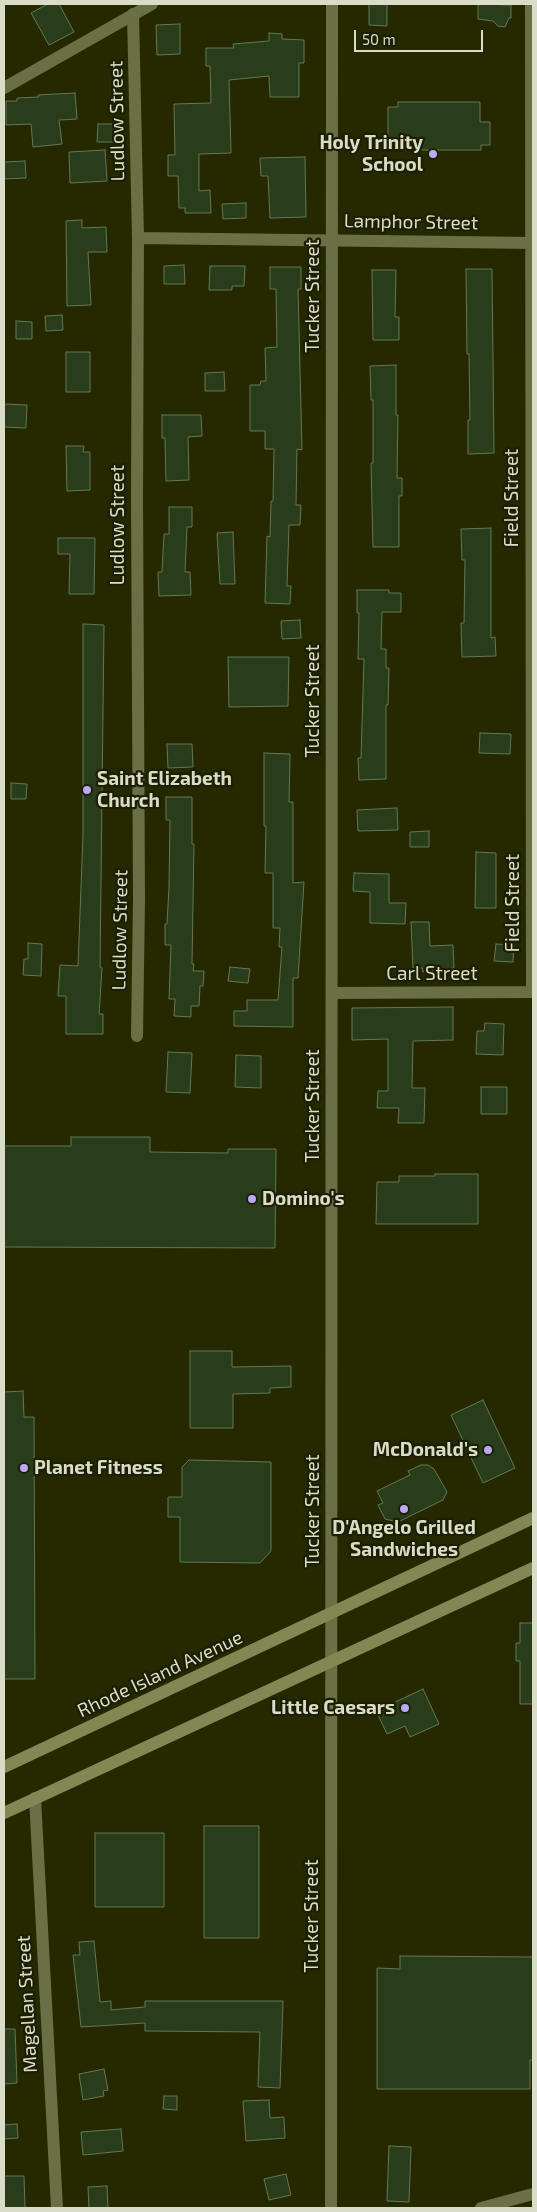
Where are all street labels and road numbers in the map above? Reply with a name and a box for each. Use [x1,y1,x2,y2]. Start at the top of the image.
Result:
street label: Ludlow Street [105,61,129,181]
street label: Lamphor Street [344,209,478,235]
street label: Tucker Street [302,239,324,353]
street label: Field Street [501,449,523,547]
street label: Ludlow Street [107,465,129,585]
street label: Tucker Street [302,644,324,758]
street label: Field Street [502,854,524,952]
street label: Ludlow Street [108,870,132,990]
street label: Carl Street [386,963,478,985]
street label: Tucker Street [302,1049,324,1163]
street label: Tucker Street [302,1454,324,1568]
street label: Rhode Island Avenue [74,1626,246,1722]
street label: Tucker Street [301,1859,323,1973]
street label: Magellan Street [12,1935,42,2073]

